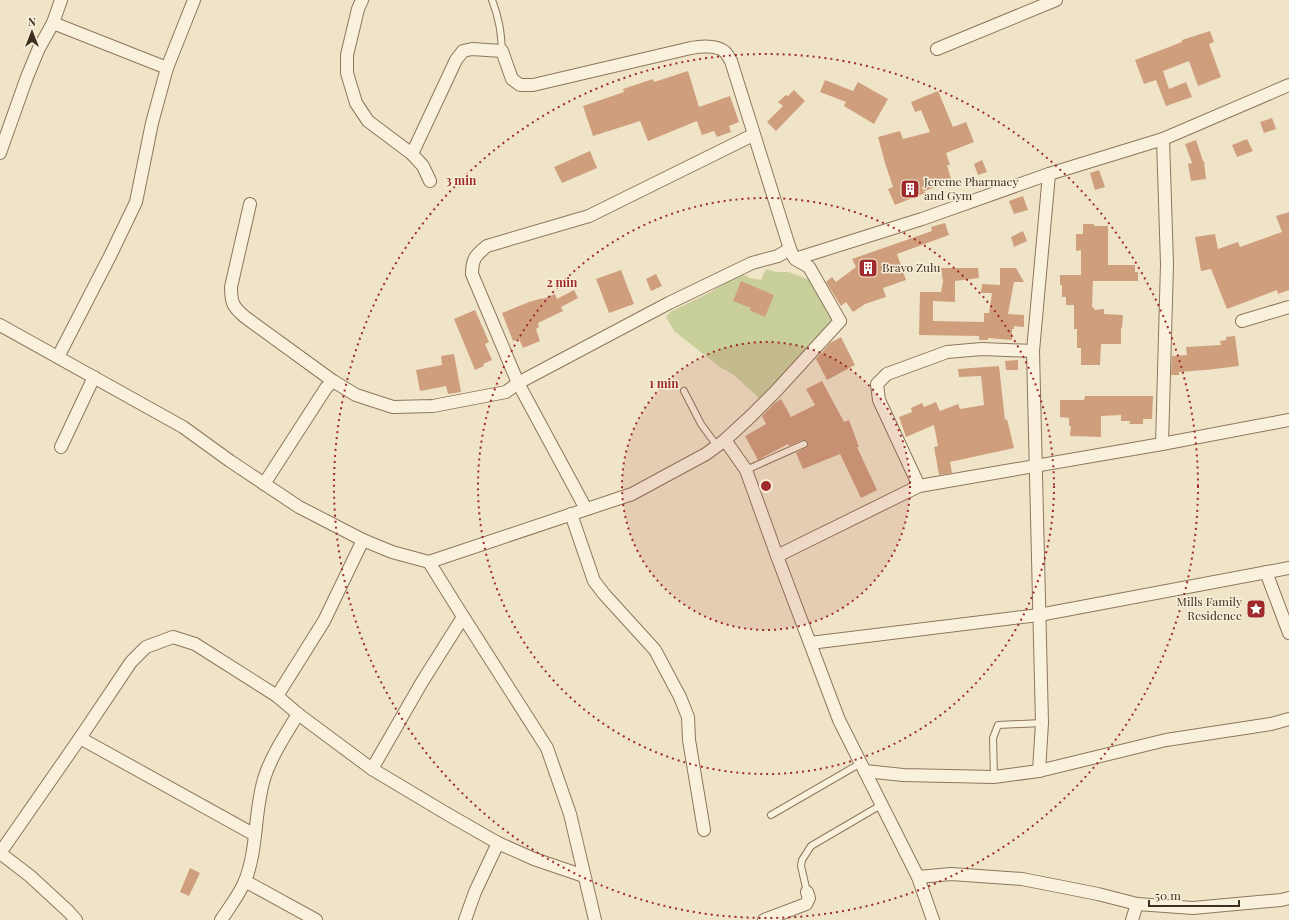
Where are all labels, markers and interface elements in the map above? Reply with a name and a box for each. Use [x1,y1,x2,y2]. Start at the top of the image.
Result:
north arrow [12,12,52,52]
text: N [28,14,36,29]
text: 3 min [446,172,477,188]
place label: Jereme Pharmacy and Gym [923,173,1018,203]
building icon: Jereme Pharmacy and Gym [899,178,921,200]
building icon: Bravo Zulu [857,257,879,279]
place label: Bravo Zulu [882,259,940,275]
text: 2 min [547,274,578,290]
text: 1 min [649,375,679,391]
centre of rings [759,479,773,493]
place label: Mills Family Residence [1177,593,1242,623]
place icon: Mills Family Residence [1245,598,1267,620]
scale bar [1149,882,1239,908]
text: 50 m [1155,887,1181,903]

